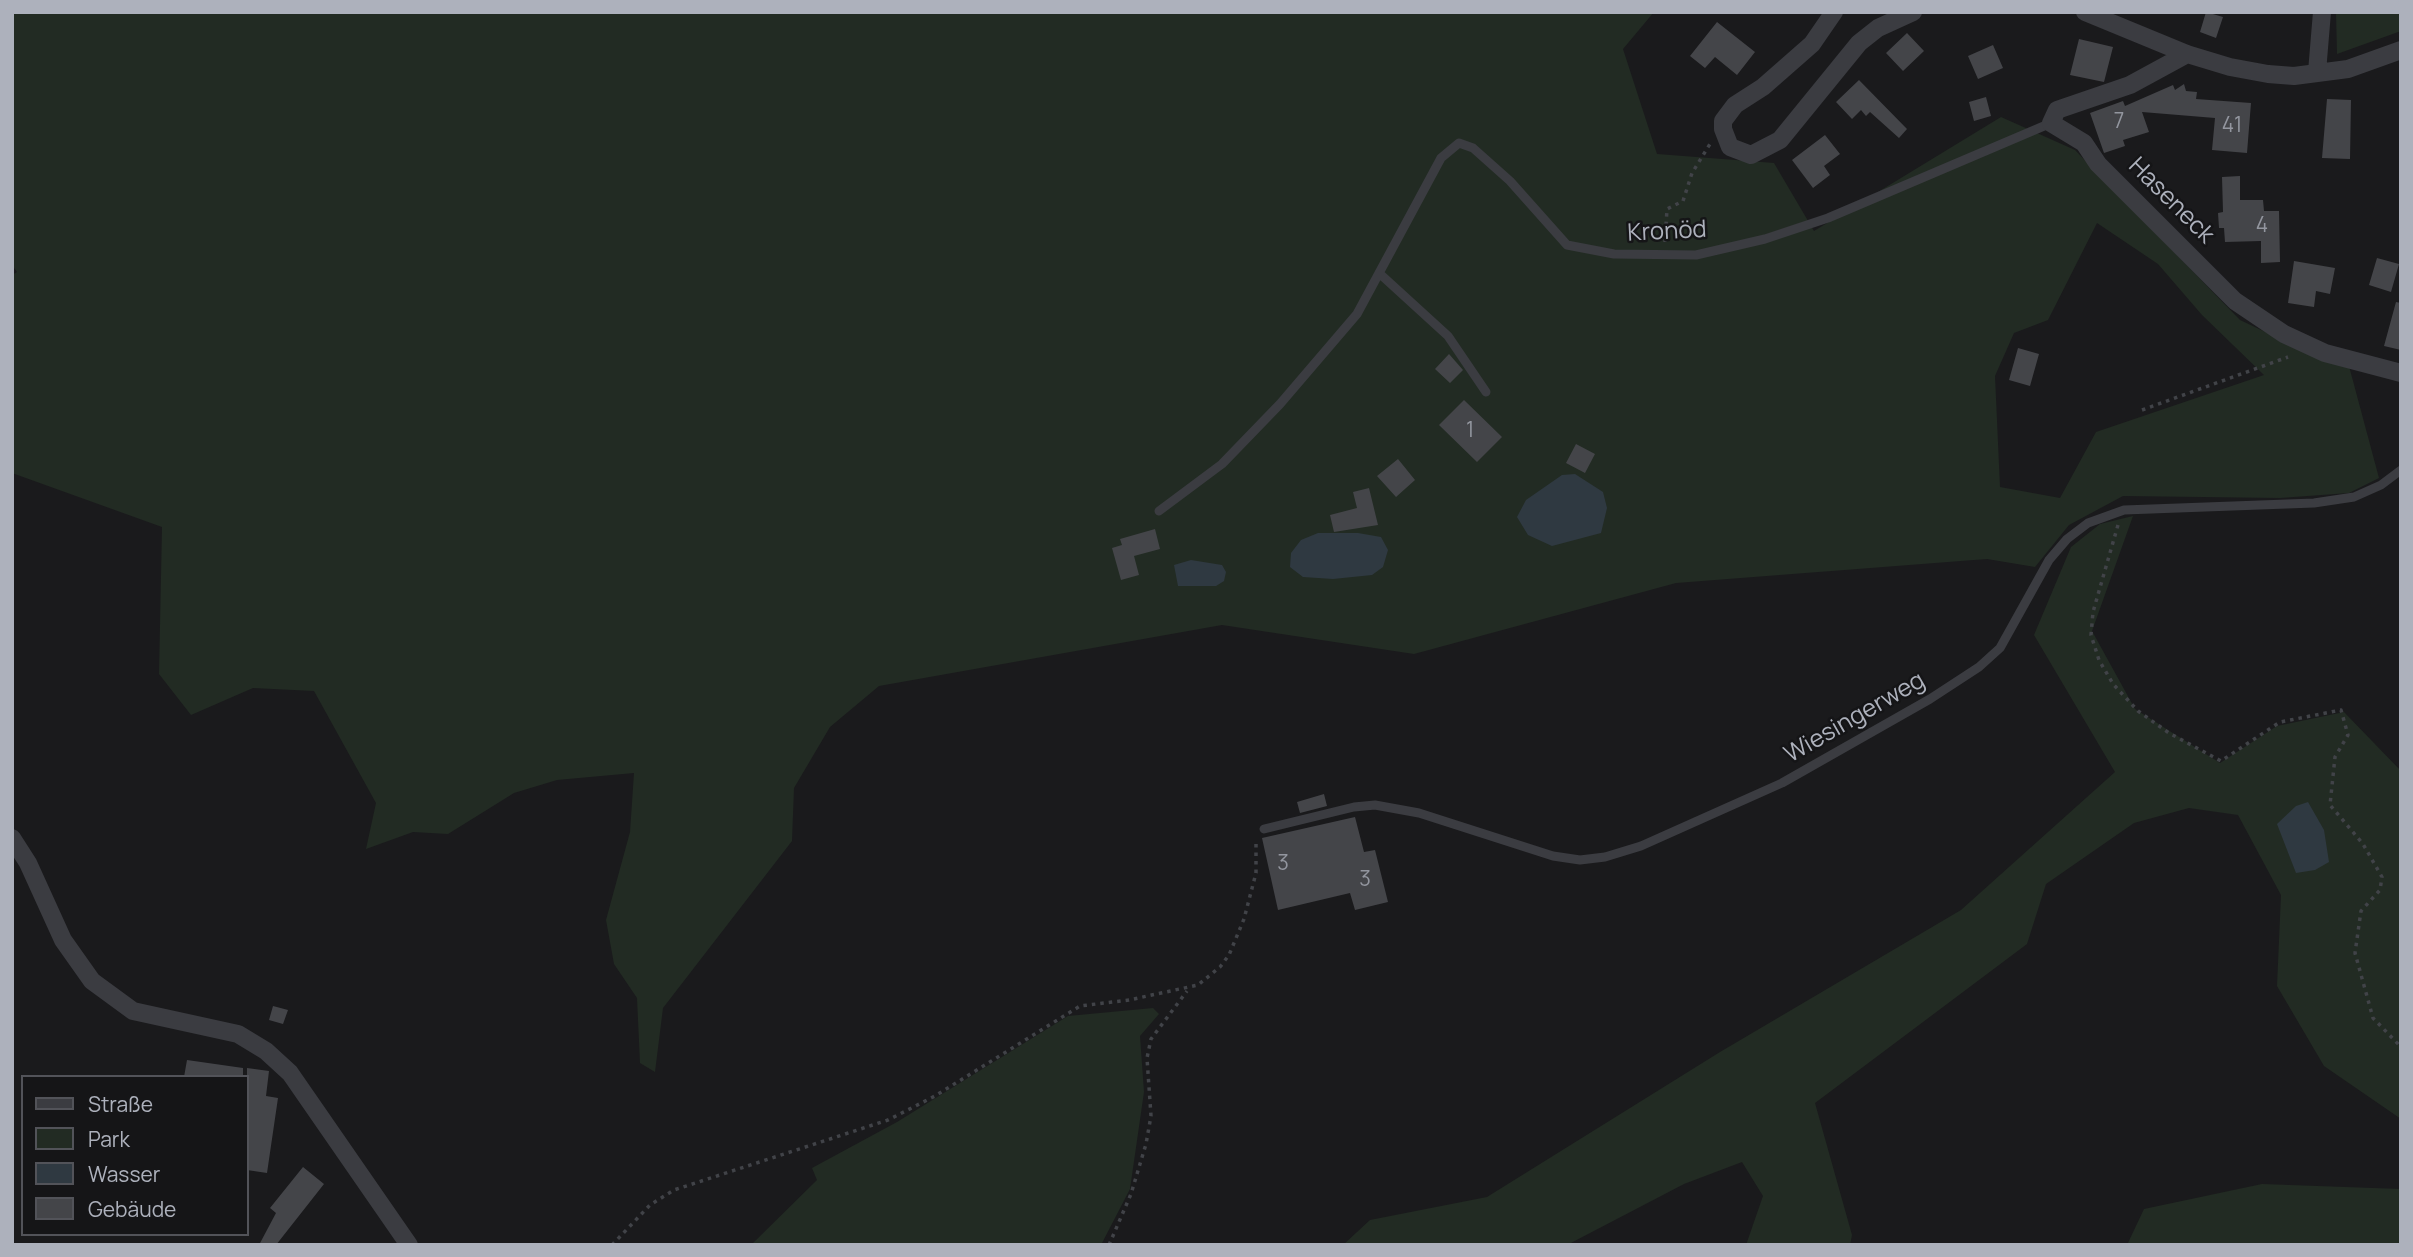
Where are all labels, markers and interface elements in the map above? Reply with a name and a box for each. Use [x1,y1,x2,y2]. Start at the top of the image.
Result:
house number: 7 [2114,109,2124,135]
house number: 41 [2222,113,2242,139]
street label: Haseneck [2122,152,2220,250]
house number: 4 [2256,213,2268,239]
street label: Kronöd [1627,216,1707,248]
house number: 1 [1466,418,1474,444]
street label: Wiesingerweg [1780,666,1930,770]
house number: 3 [1277,851,1289,877]
house number: 3 [1359,867,1371,893]
legend [21,1075,248,1236]
text: Straße [88,1090,153,1118]
text: Park [88,1125,130,1153]
text: Wasser [88,1160,160,1188]
text: Gebäude [88,1195,176,1223]

